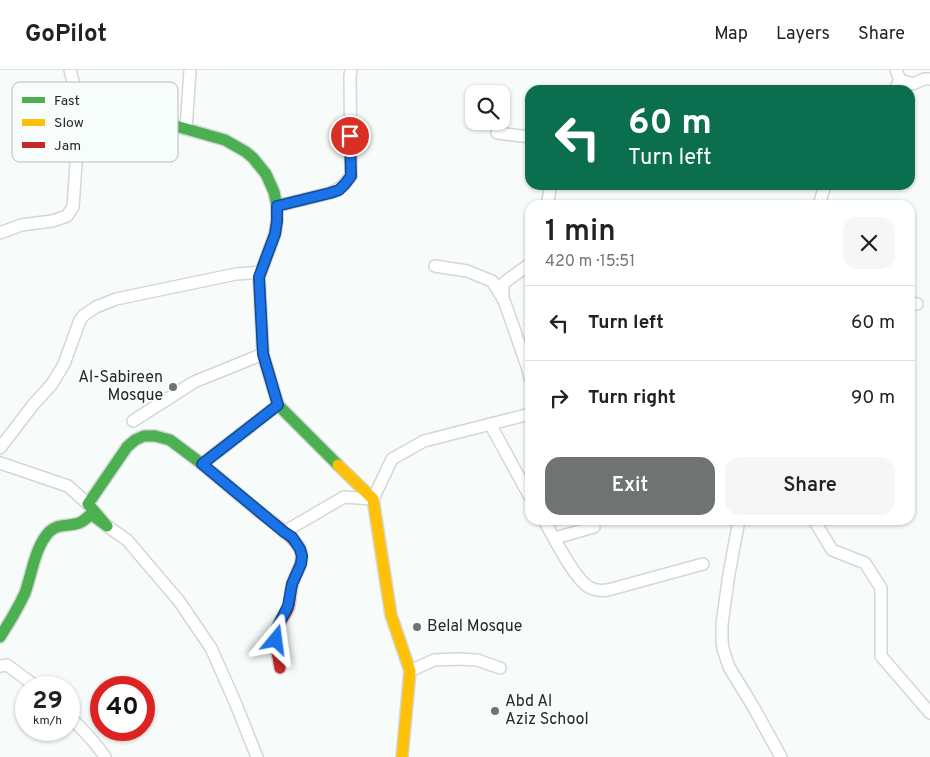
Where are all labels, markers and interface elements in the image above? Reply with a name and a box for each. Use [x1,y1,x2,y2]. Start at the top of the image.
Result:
text: GoPilot [25,20,107,50]
text: Map [714,23,748,46]
text: Layers [776,23,830,46]
text: Share [858,23,905,46]
legend [12,82,178,162]
map controls [465,85,510,130]
button: search [465,85,510,130]
text: Fast [54,93,80,110]
text: 60 m [628,102,712,146]
icon: left [545,105,610,170]
text: Slow [54,115,84,132]
pin [329,115,371,157]
icon: arrive [336,122,364,150]
text: Jam [54,138,81,155]
text: Turn left [628,145,711,172]
text: 1 min [545,214,616,251]
button: close [843,217,895,269]
text: 420 m · 15:51 [545,252,635,272]
icon: left [545,309,573,337]
text: Turn left [588,311,664,335]
text: 60 m [851,311,895,335]
place label: Al-Sabireen Mosque [78,368,163,406]
marker: Al-Sabireen Mosque [167,381,179,393]
icon: right [545,384,573,412]
text: Turn right [588,386,676,410]
text: 90 m [851,386,895,410]
button: Exit [545,457,715,515]
button: Share [725,457,895,515]
position arrow [249,613,301,665]
place label: Belal Mosque [427,617,522,637]
marker: Belal Mosque [411,621,423,633]
speed limit sign: 40 [90,676,155,741]
text: 29 [32,686,63,718]
place label: Abd Al Aziz School [505,692,589,730]
marker: Abd Al Aziz School [489,705,501,717]
text: km/h [33,713,62,729]

